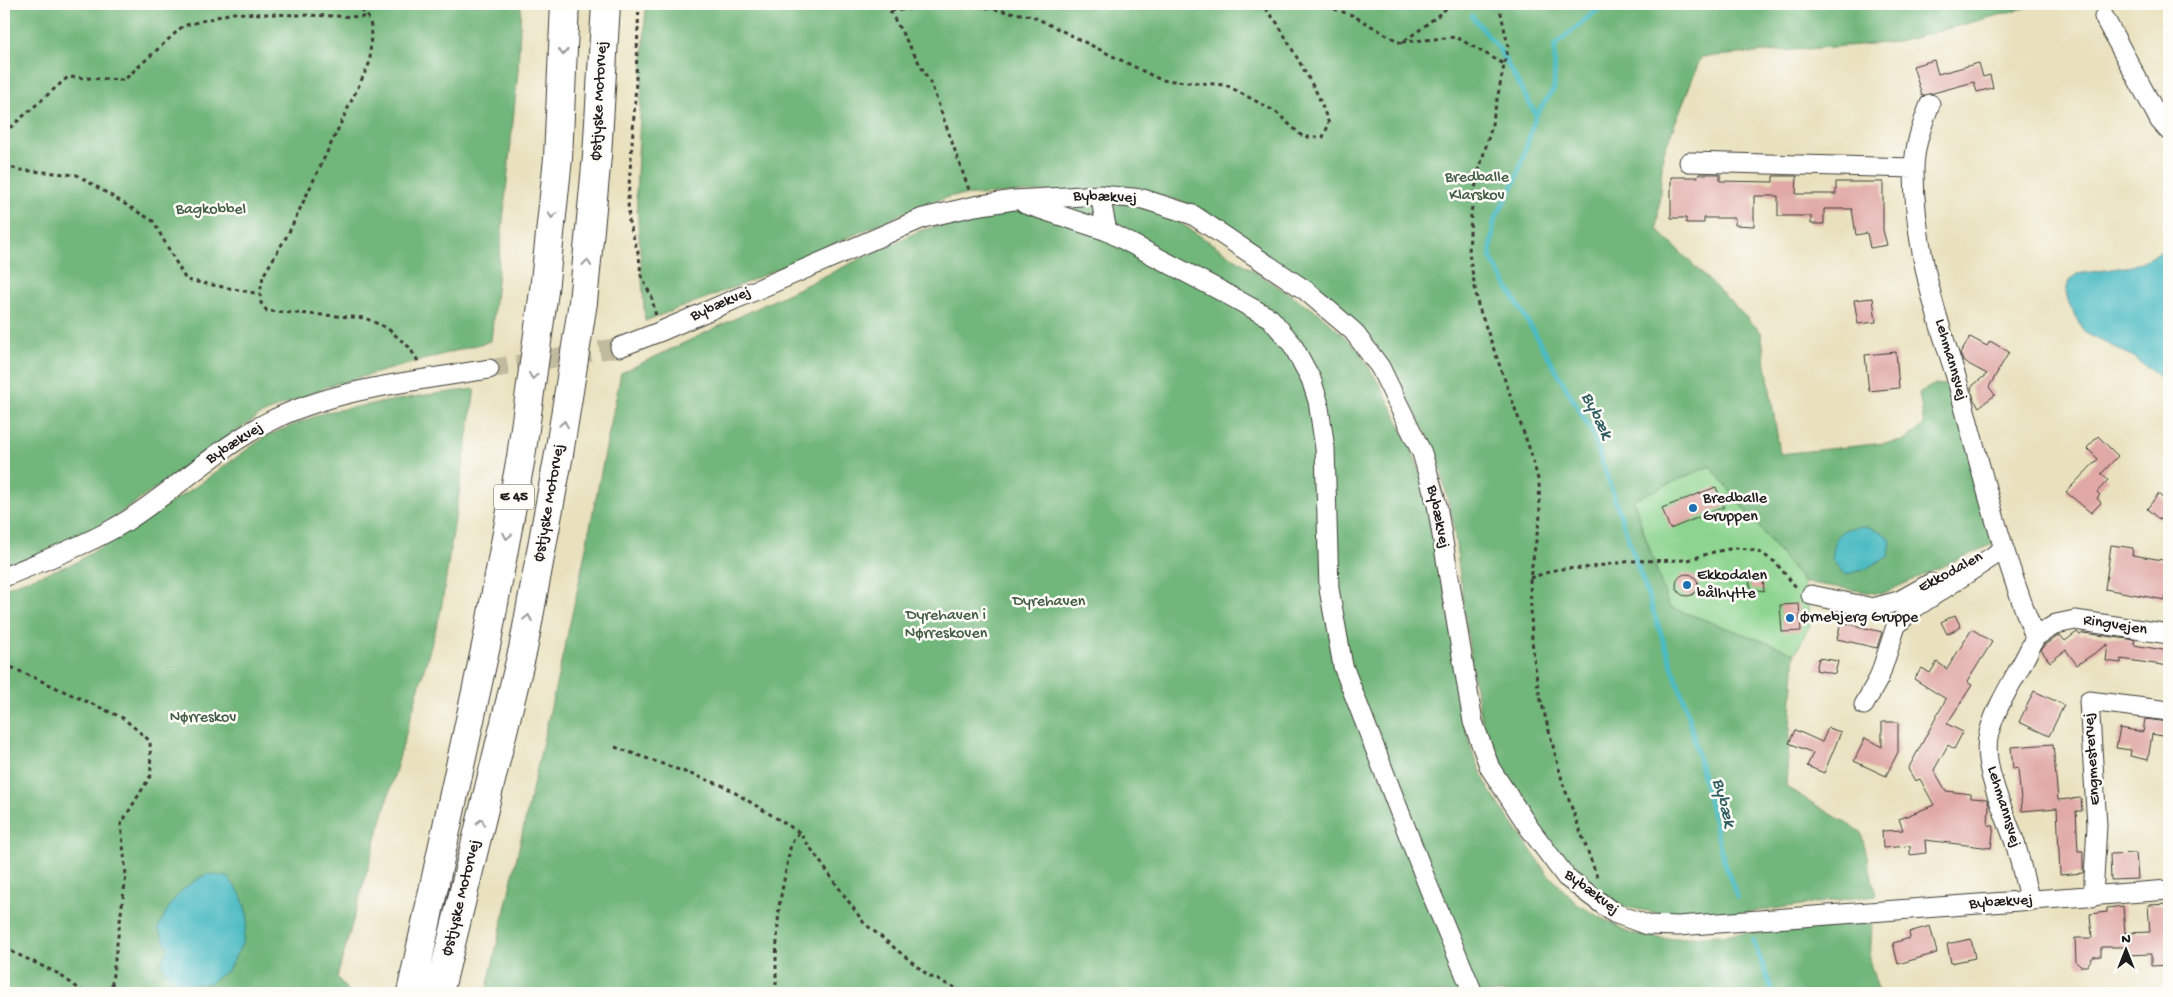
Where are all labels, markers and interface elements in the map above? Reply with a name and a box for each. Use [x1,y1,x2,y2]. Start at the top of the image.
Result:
street label: Østjyske Motorvej [587,41,613,161]
one-way arrow [557,49,568,57]
park label: Bredballe Klarskov [1444,169,1510,206]
street label: Bybækvej [1072,187,1137,209]
park label: Bagkobbel [175,201,246,220]
one-way arrow [547,211,558,219]
one-way arrow [581,259,592,267]
street label: Bybækvej [687,283,754,327]
street label: Lehmannsvej [1929,317,1971,403]
one-way arrow [528,372,538,380]
water label: Bybæk [1576,389,1617,445]
street label: Bybækvej [202,419,267,470]
one-way arrow [558,420,568,428]
street label: Østjyske Motorvej [530,442,570,564]
street label: Bybækvej [1421,483,1453,550]
road number: E 45 [494,484,534,510]
place label: Bredballe Gruppen [1702,490,1768,527]
marker: Bredballe Gruppen [1687,502,1699,514]
one-way arrow [502,532,512,541]
street label: Ekkodalen [1916,548,1987,598]
place label: Ekkodalen bålhytte [1697,567,1768,604]
marker: Ekkodalen bålhytte [1681,579,1693,591]
park label: Dyrehaven [1012,593,1086,612]
park label: Dyrehaven i Nørreskoven [905,607,988,644]
place label: Ørnebjerg Gruppe [1800,609,1919,628]
marker: Ørnebjerg Gruppe [1784,612,1796,624]
street label: Ringvejen [2082,612,2149,640]
one-way arrow [523,614,533,623]
park label: Nørreskov [170,709,236,728]
street label: Engmestervej [2080,712,2106,806]
street label: Lehmannsvej [1982,764,2024,850]
water label: Bybæk [1707,776,1740,831]
one-way arrow [475,817,486,826]
street label: Østjyske Motorvej [438,838,486,958]
street label: Bybækvej [1559,866,1622,920]
street label: Bybækvej [1967,891,2034,915]
north arrow [2100,924,2150,974]
text: N [2121,931,2131,948]

